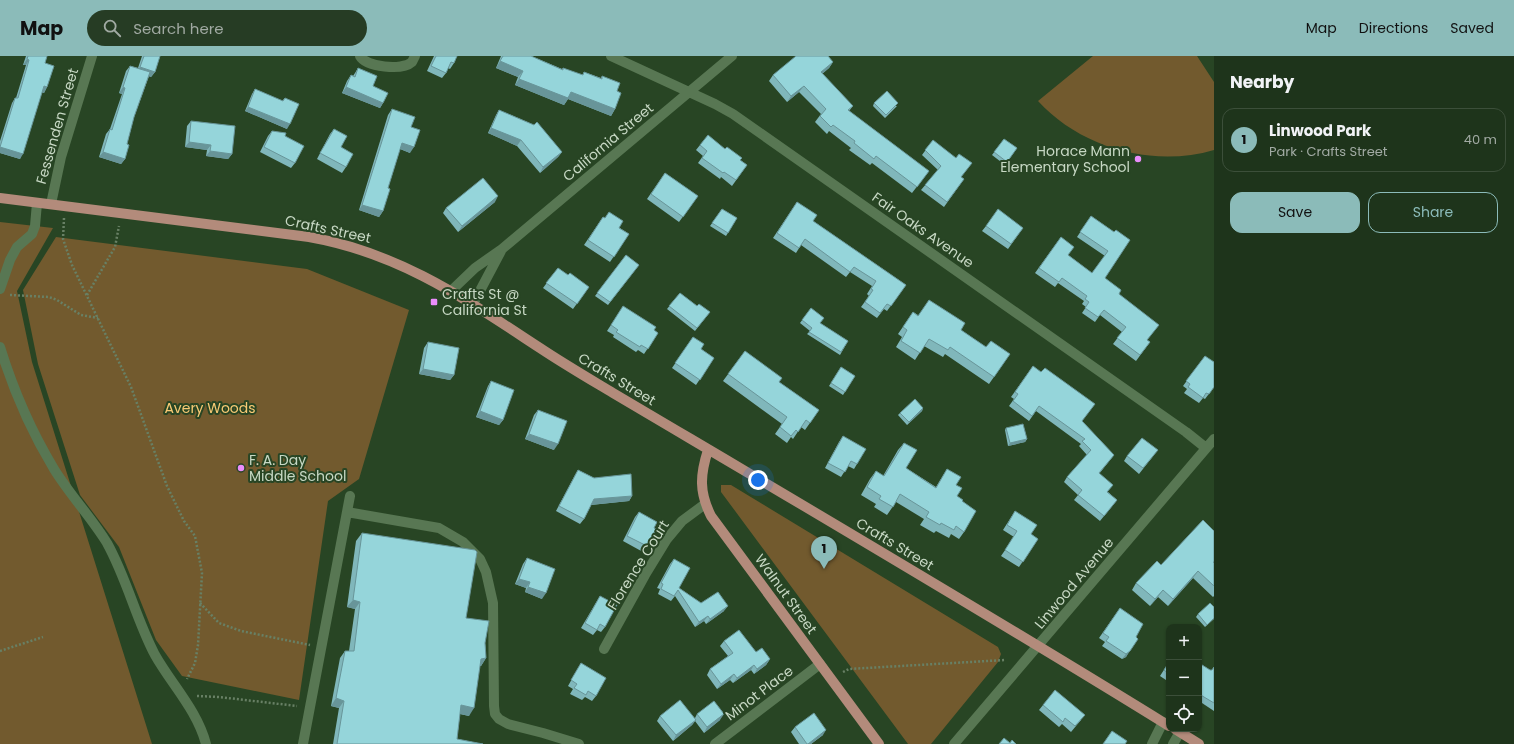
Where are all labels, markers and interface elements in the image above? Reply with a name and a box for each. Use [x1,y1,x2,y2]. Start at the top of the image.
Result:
search box [87,10,367,46]
text: Map [20,15,63,42]
icon: search [101,17,123,39]
text: Search here [133,18,224,39]
text: Map [1306,18,1337,38]
text: Directions [1359,18,1428,38]
text: Saved [1450,18,1494,38]
street label: Fessenden Street [31,66,83,186]
text: Nearby [1230,70,1294,94]
street label: California Street [558,98,658,186]
text: Linwood Park [1269,120,1371,141]
text: 1 [1242,130,1246,149]
text: 40 m [1464,130,1497,149]
place label: Horace Mann Elementary School [1000,141,1130,177]
text: Park · Crafts Street [1269,142,1388,161]
marker: Horace Mann Elementary School [1133,154,1143,164]
street label: Fair Oaks Avenue [868,187,978,273]
button: Save [1230,192,1360,233]
button: Share [1368,192,1498,233]
street label: Crafts Street [283,210,373,248]
place label: Crafts St @ California St [442,284,527,320]
marker: Crafts St @ California St [429,297,439,307]
street label: Crafts Street [574,348,660,410]
park label: Avery Woods [164,398,256,418]
place label: F. A. Day Middle School [249,450,346,486]
marker: F. A. Day Middle School [236,463,246,473]
your location [748,470,768,490]
street label: Crafts Street [852,513,938,575]
street label: Florence Court [602,516,674,614]
street label: Linwood Avenue [1030,533,1118,633]
pin: 1 [811,536,837,569]
street label: Walnut Street [750,550,822,638]
map controls [1166,624,1202,732]
button: + [1166,624,1202,660]
button: − [1166,660,1202,696]
street label: Minot Place [721,661,797,725]
button: locate [1166,696,1202,732]

